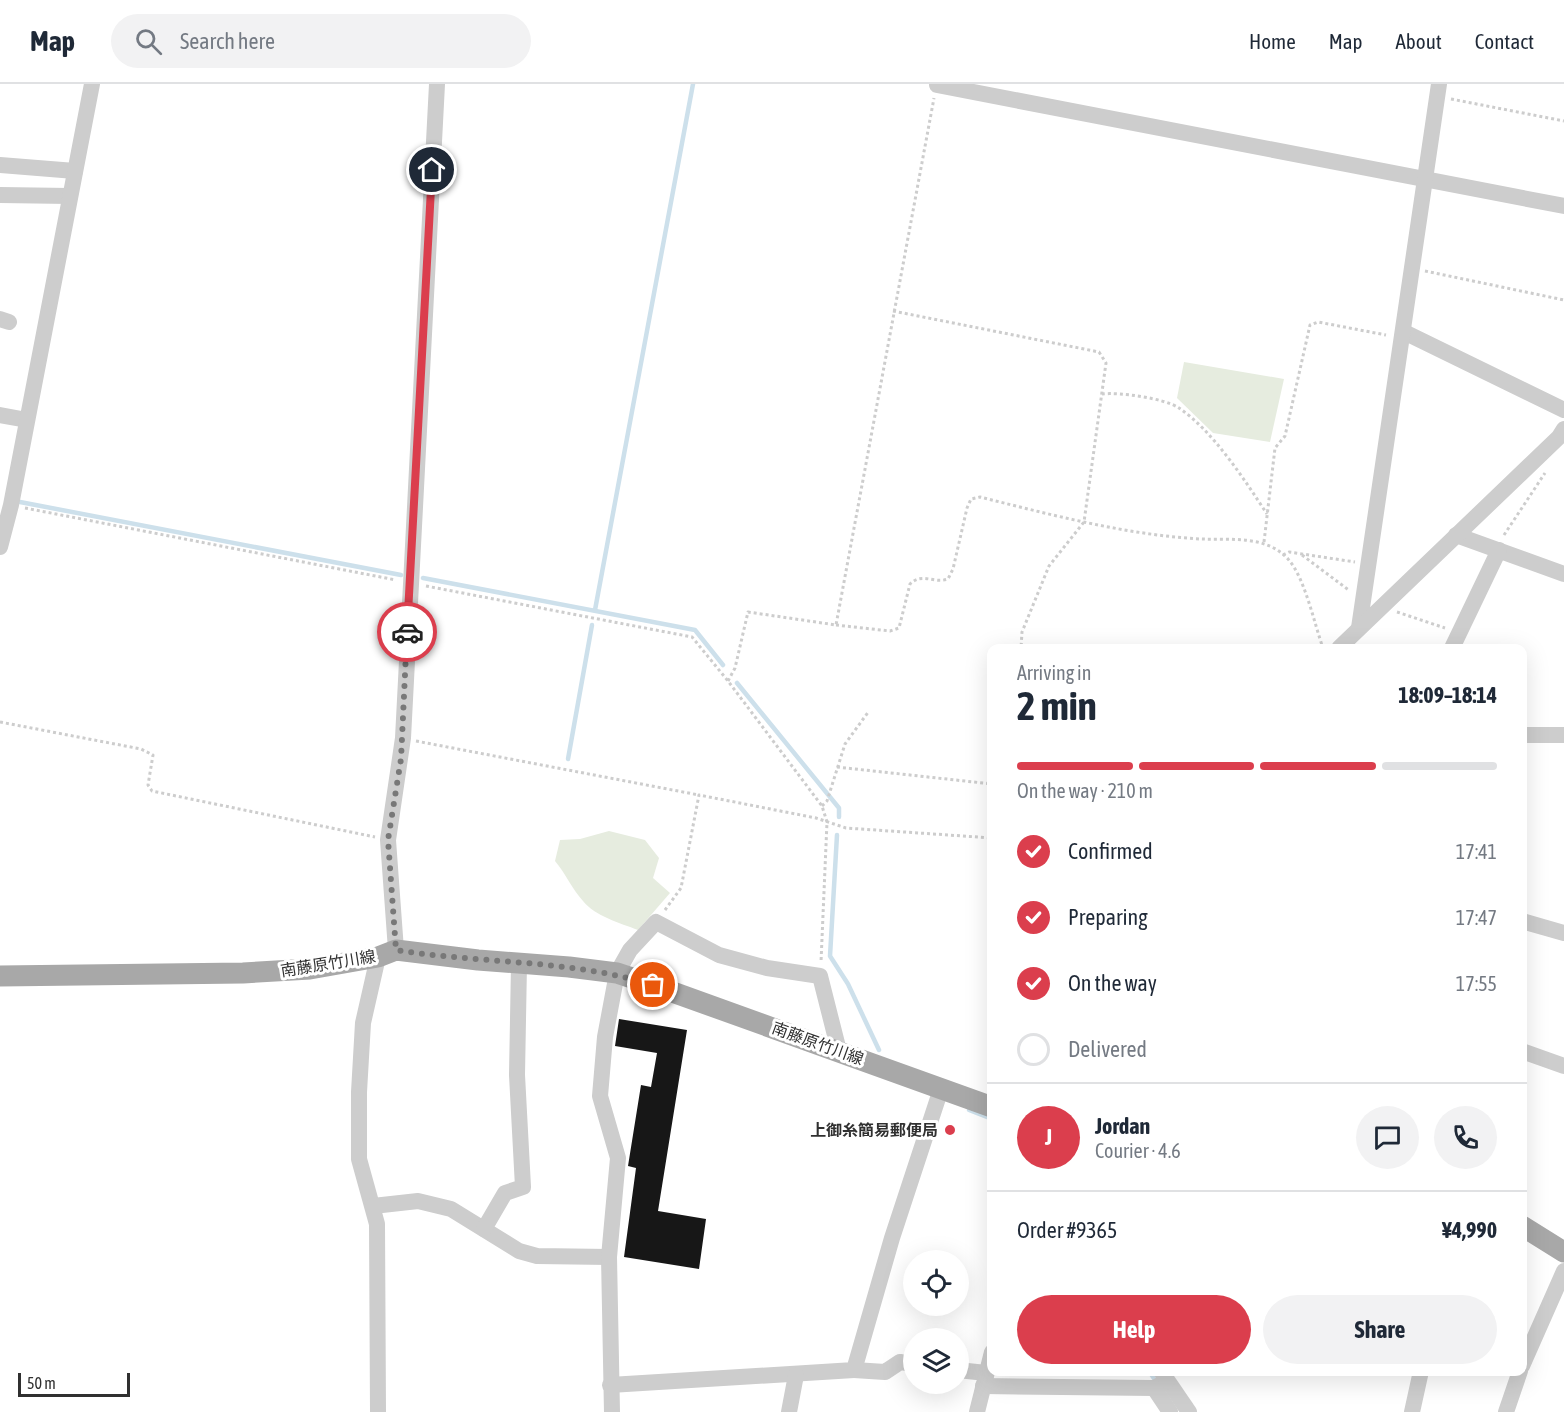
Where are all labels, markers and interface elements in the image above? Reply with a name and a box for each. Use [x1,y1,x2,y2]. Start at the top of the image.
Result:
search box [111,14,531,68]
text: Map [30,25,75,57]
icon: search [132,25,165,58]
text: Search here [180,28,275,54]
text: Home [1249,29,1296,53]
text: Map [1329,29,1363,53]
text: About [1396,29,1442,53]
text: Contact [1475,29,1534,53]
pin [406,144,457,195]
icon: home [415,153,448,186]
courier [377,602,437,662]
icon: car [391,616,424,649]
text: Arriving in [1017,661,1091,684]
text: 18:09–18:14 [1398,682,1497,708]
text: 2 min [1017,684,1097,728]
text: On the way · 210 m [1017,779,1153,802]
icon: check [1017,835,1050,868]
text: Confirmed [1068,838,1153,864]
text: 17:41 [1456,840,1497,863]
icon: check [1017,901,1050,934]
text: Preparing [1068,904,1148,930]
text: 17:47 [1456,906,1497,929]
street label: 南藤原竹川線 [279,947,377,979]
pin [627,959,678,1010]
icon: check [1017,967,1050,1000]
icon: bag [636,968,669,1001]
text: On the way [1068,970,1157,996]
text: 17:55 [1456,972,1497,995]
street label: 南藤原竹川線 [770,1018,866,1068]
text: Delivered [1068,1036,1147,1062]
button: chat [1356,1106,1419,1169]
button: phone [1434,1106,1497,1169]
text: Jordan [1095,1113,1150,1139]
place label: 上御糸簡易郵便局 [810,1121,938,1139]
marker: 上御糸簡易郵便局 [943,1123,957,1137]
text: J [1045,1124,1052,1150]
text: Courier · 4.6 [1095,1139,1181,1162]
text: Order #9365 [1017,1217,1117,1243]
text: ¥4,990 [1442,1217,1497,1243]
map controls [903,1250,969,1394]
button: locate [903,1250,969,1316]
button: Help [1017,1295,1251,1364]
button: Share [1263,1295,1497,1364]
button: layers [903,1328,969,1394]
scale bar [18,1370,130,1398]
text: 50 m [27,1374,56,1392]

